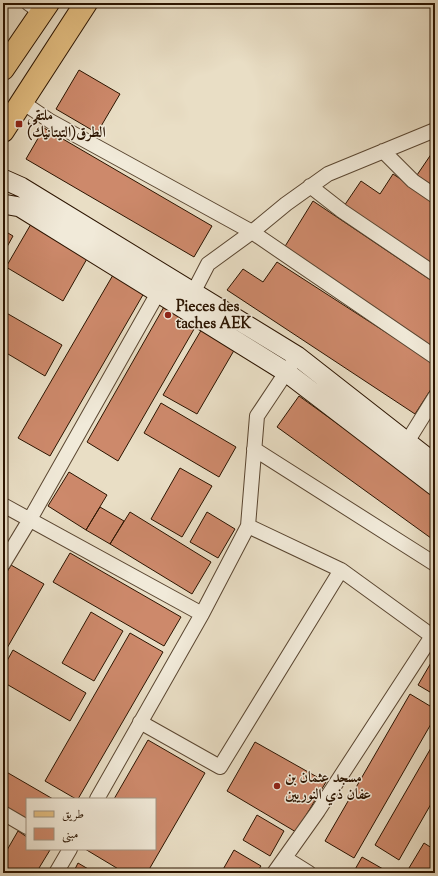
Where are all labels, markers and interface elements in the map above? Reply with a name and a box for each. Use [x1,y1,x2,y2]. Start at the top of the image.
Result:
place label: ملتقى الطرق(التيتانيك) [26,106,106,144]
marker: ملتقى الطرق(التيتانيك) [14,119,24,129]
place label: Pieces des taches AEK [176,297,252,335]
marker: Pieces des taches AEK [163,310,173,320]
place label: مسجد عثمان بن عفان ذي النوريين [285,768,371,806]
marker: مسجد عثمان بن عفان ذي النوريين [272,781,282,791]
legend [26,798,156,850]
text: طريق [62,806,84,824]
text: مبنى [62,826,78,844]

